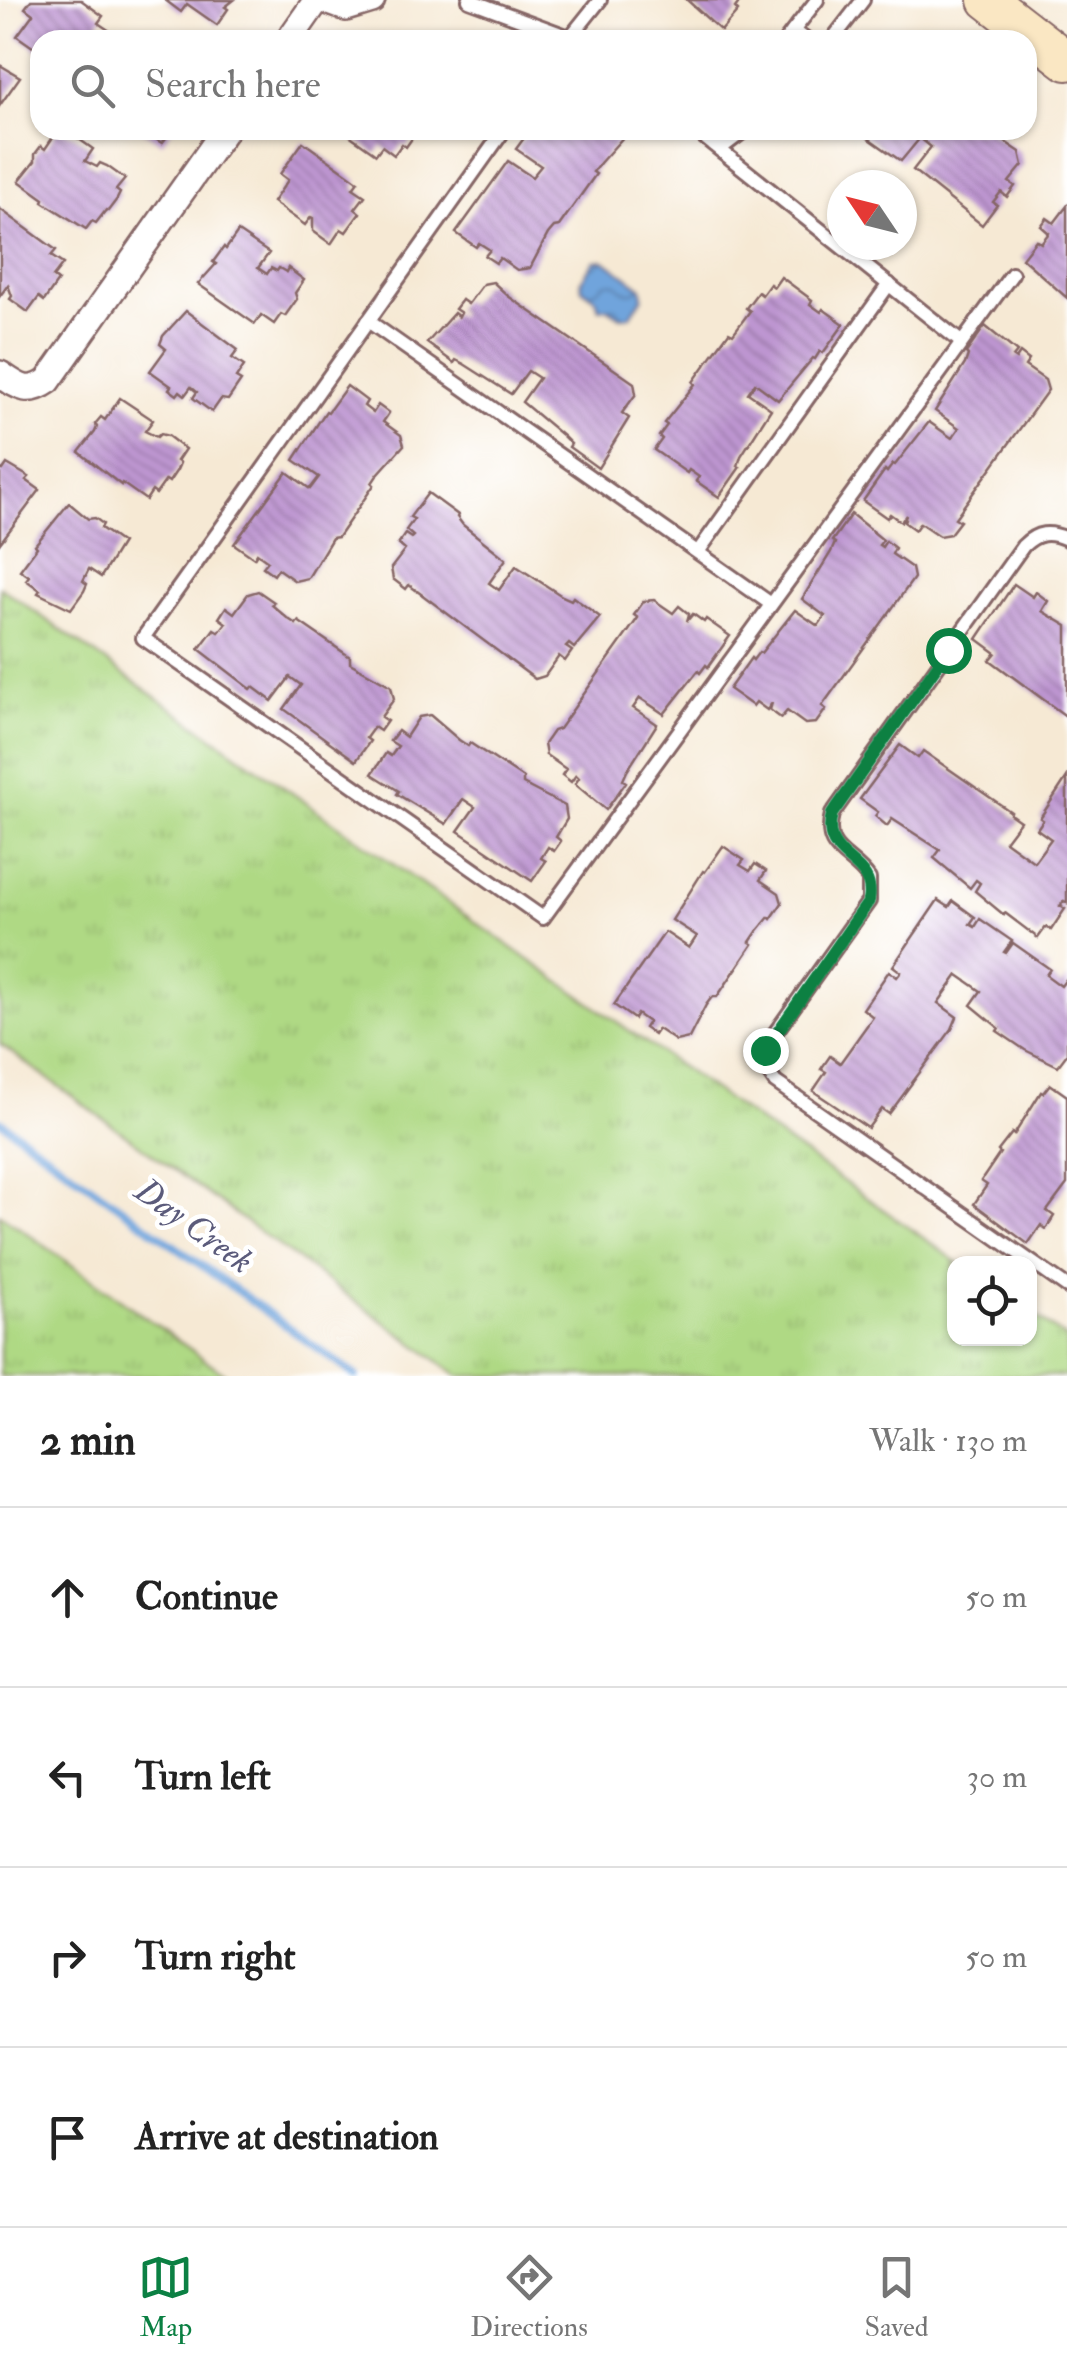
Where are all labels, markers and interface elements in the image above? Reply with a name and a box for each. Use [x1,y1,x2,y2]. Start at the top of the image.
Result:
search box [30,30,1037,140]
icon: search [65,58,120,113]
text: Search here [145,61,321,109]
north arrow [827,170,917,260]
route start [926,628,972,674]
route end [743,1028,789,1074]
water label: Day Creek [125,1167,262,1284]
map controls [947,1256,1037,1346]
button: locate [947,1256,1037,1346]
text: 2 min [40,1415,136,1467]
text: Walk · 130 m [869,1421,1027,1461]
icon: ahead [40,1570,95,1625]
text: Continue [135,1573,278,1621]
text: 50 m [965,1577,1027,1617]
icon: left [40,1750,95,1805]
text: Turn left [135,1753,271,1801]
text: 30 m [967,1757,1027,1797]
icon: right [40,1930,95,1985]
text: Turn right [135,1933,296,1981]
text: 50 m [965,1937,1027,1977]
icon: arrive [40,2110,95,2165]
text: Arrive at destination [135,2113,439,2161]
tab: Map [138,2250,193,2345]
tab: Directions [470,2250,588,2345]
tab: Saved [865,2250,929,2345]

